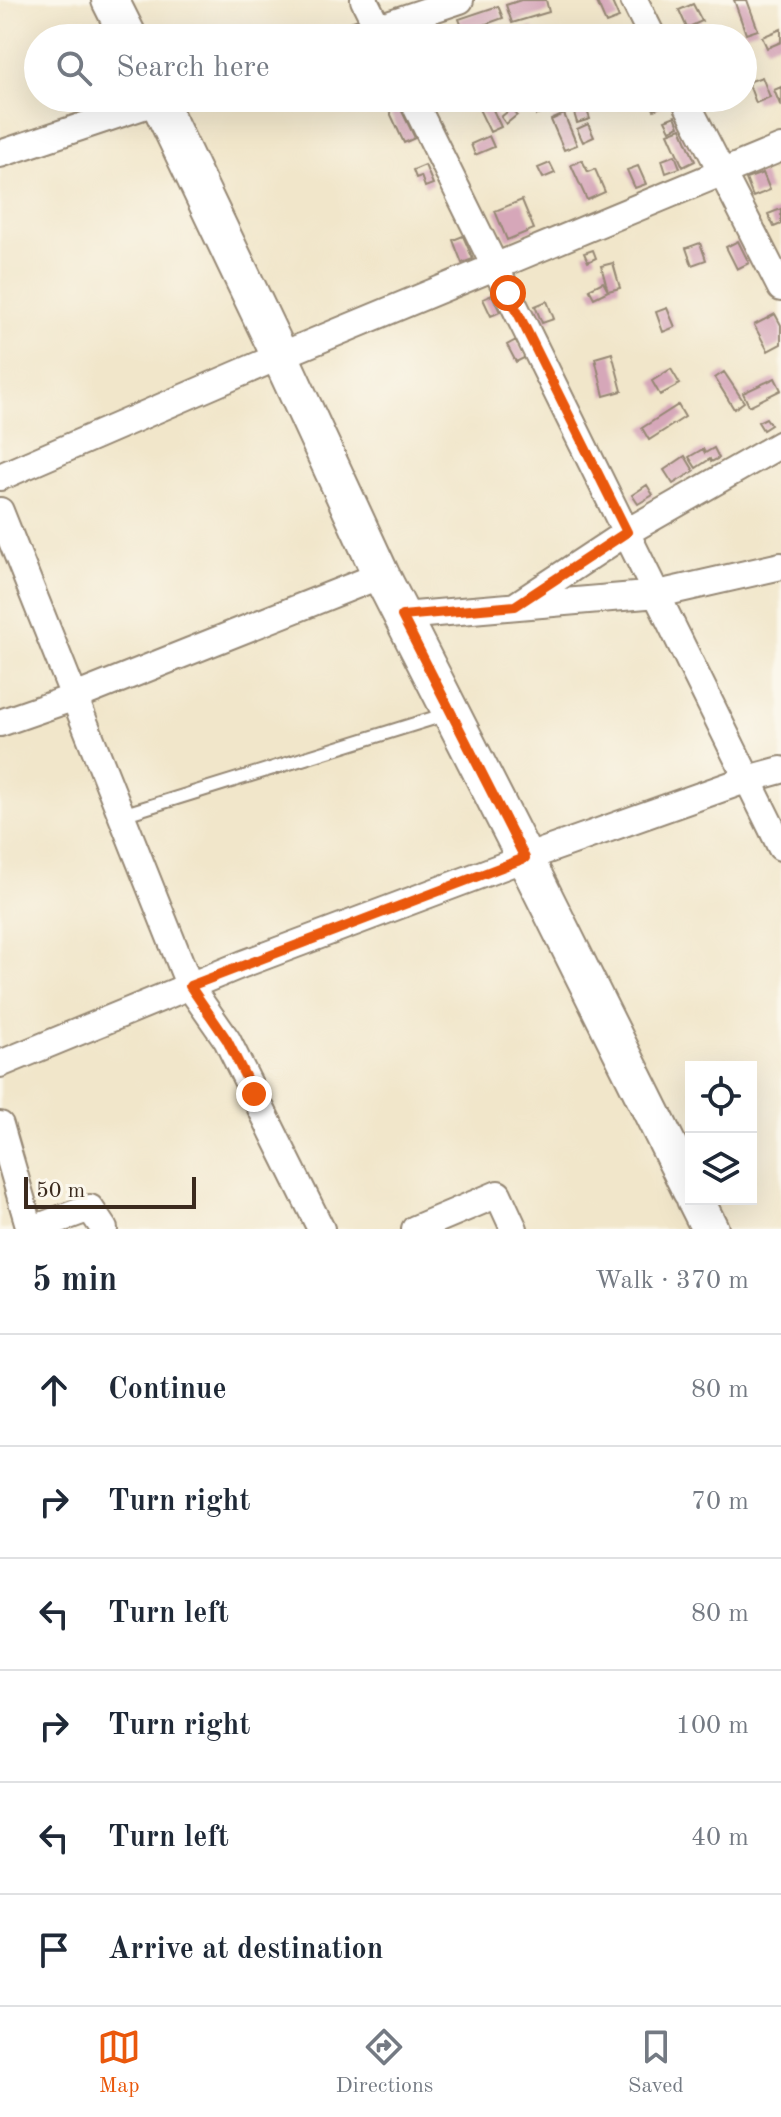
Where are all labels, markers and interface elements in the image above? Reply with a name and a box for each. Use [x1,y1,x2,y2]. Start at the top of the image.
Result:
search box [24,24,757,112]
icon: search [52,46,96,90]
text: Search here [116,53,270,83]
route start [490,275,526,311]
map controls [685,1061,757,1205]
button: locate [685,1061,757,1133]
route end [236,1076,272,1112]
button: layers [685,1133,757,1205]
scale bar [24,1173,196,1209]
text: 50 m [36,1180,85,1202]
text: 5 min [32,1264,117,1298]
text: Walk · 370 m [595,1268,749,1294]
icon: ahead [32,1368,76,1412]
text: Continue [108,1375,227,1405]
text: 80 m [691,1377,749,1403]
icon: right [32,1480,76,1524]
text: Turn right [108,1487,250,1517]
text: 70 m [691,1489,749,1515]
icon: left [32,1592,76,1636]
text: Turn left [108,1599,229,1629]
text: 80 m [691,1601,749,1627]
icon: right [32,1704,76,1748]
text: Turn right [108,1711,250,1741]
text: 100 m [676,1713,749,1739]
icon: left [32,1816,76,1860]
text: Turn left [108,1823,229,1853]
text: 40 m [691,1825,749,1851]
icon: arrive [32,1928,76,1972]
text: Arrive at destination [108,1935,383,1965]
tab: Map [97,2025,141,2100]
tab: Directions [336,2025,433,2100]
tab: Saved [628,2025,684,2100]

